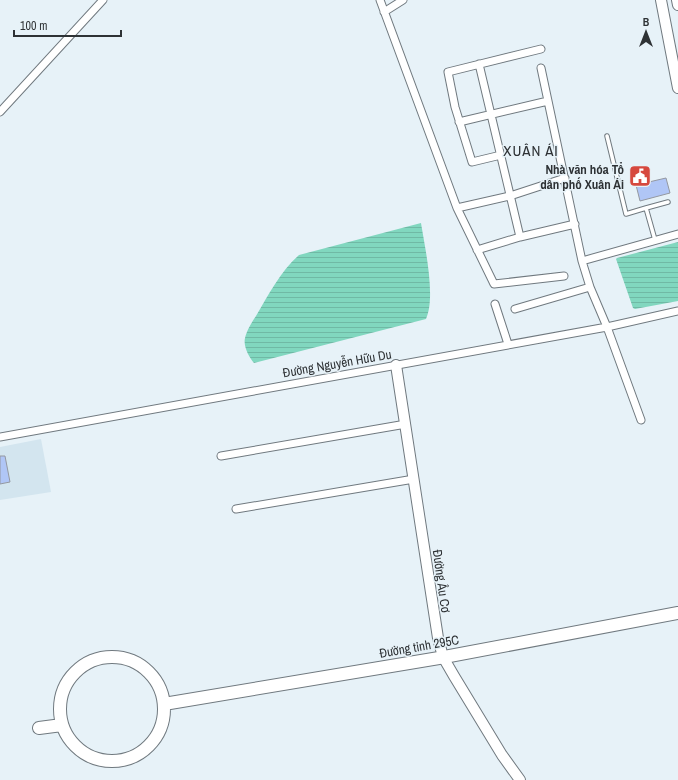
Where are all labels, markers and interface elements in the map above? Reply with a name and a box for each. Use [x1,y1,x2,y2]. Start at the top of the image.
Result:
scale bar [14,12,121,38]
north arrow [626,12,666,52]
text: B [643,15,650,29]
text: 100 m [20,18,47,34]
district label: XUÂN ÁI [503,140,559,161]
place label: Nhà văn hóa Tổ dân phố Xuân Ái [540,161,624,193]
public building icon: Nhà văn hóa Tổ dân phố Xuân Ái [627,163,653,189]
street label: Đường Nguyễn Hữu Du [281,346,393,381]
street label: Đường Âu Cơ [429,548,454,614]
street label: Đường tỉnh 295C [378,631,461,662]

